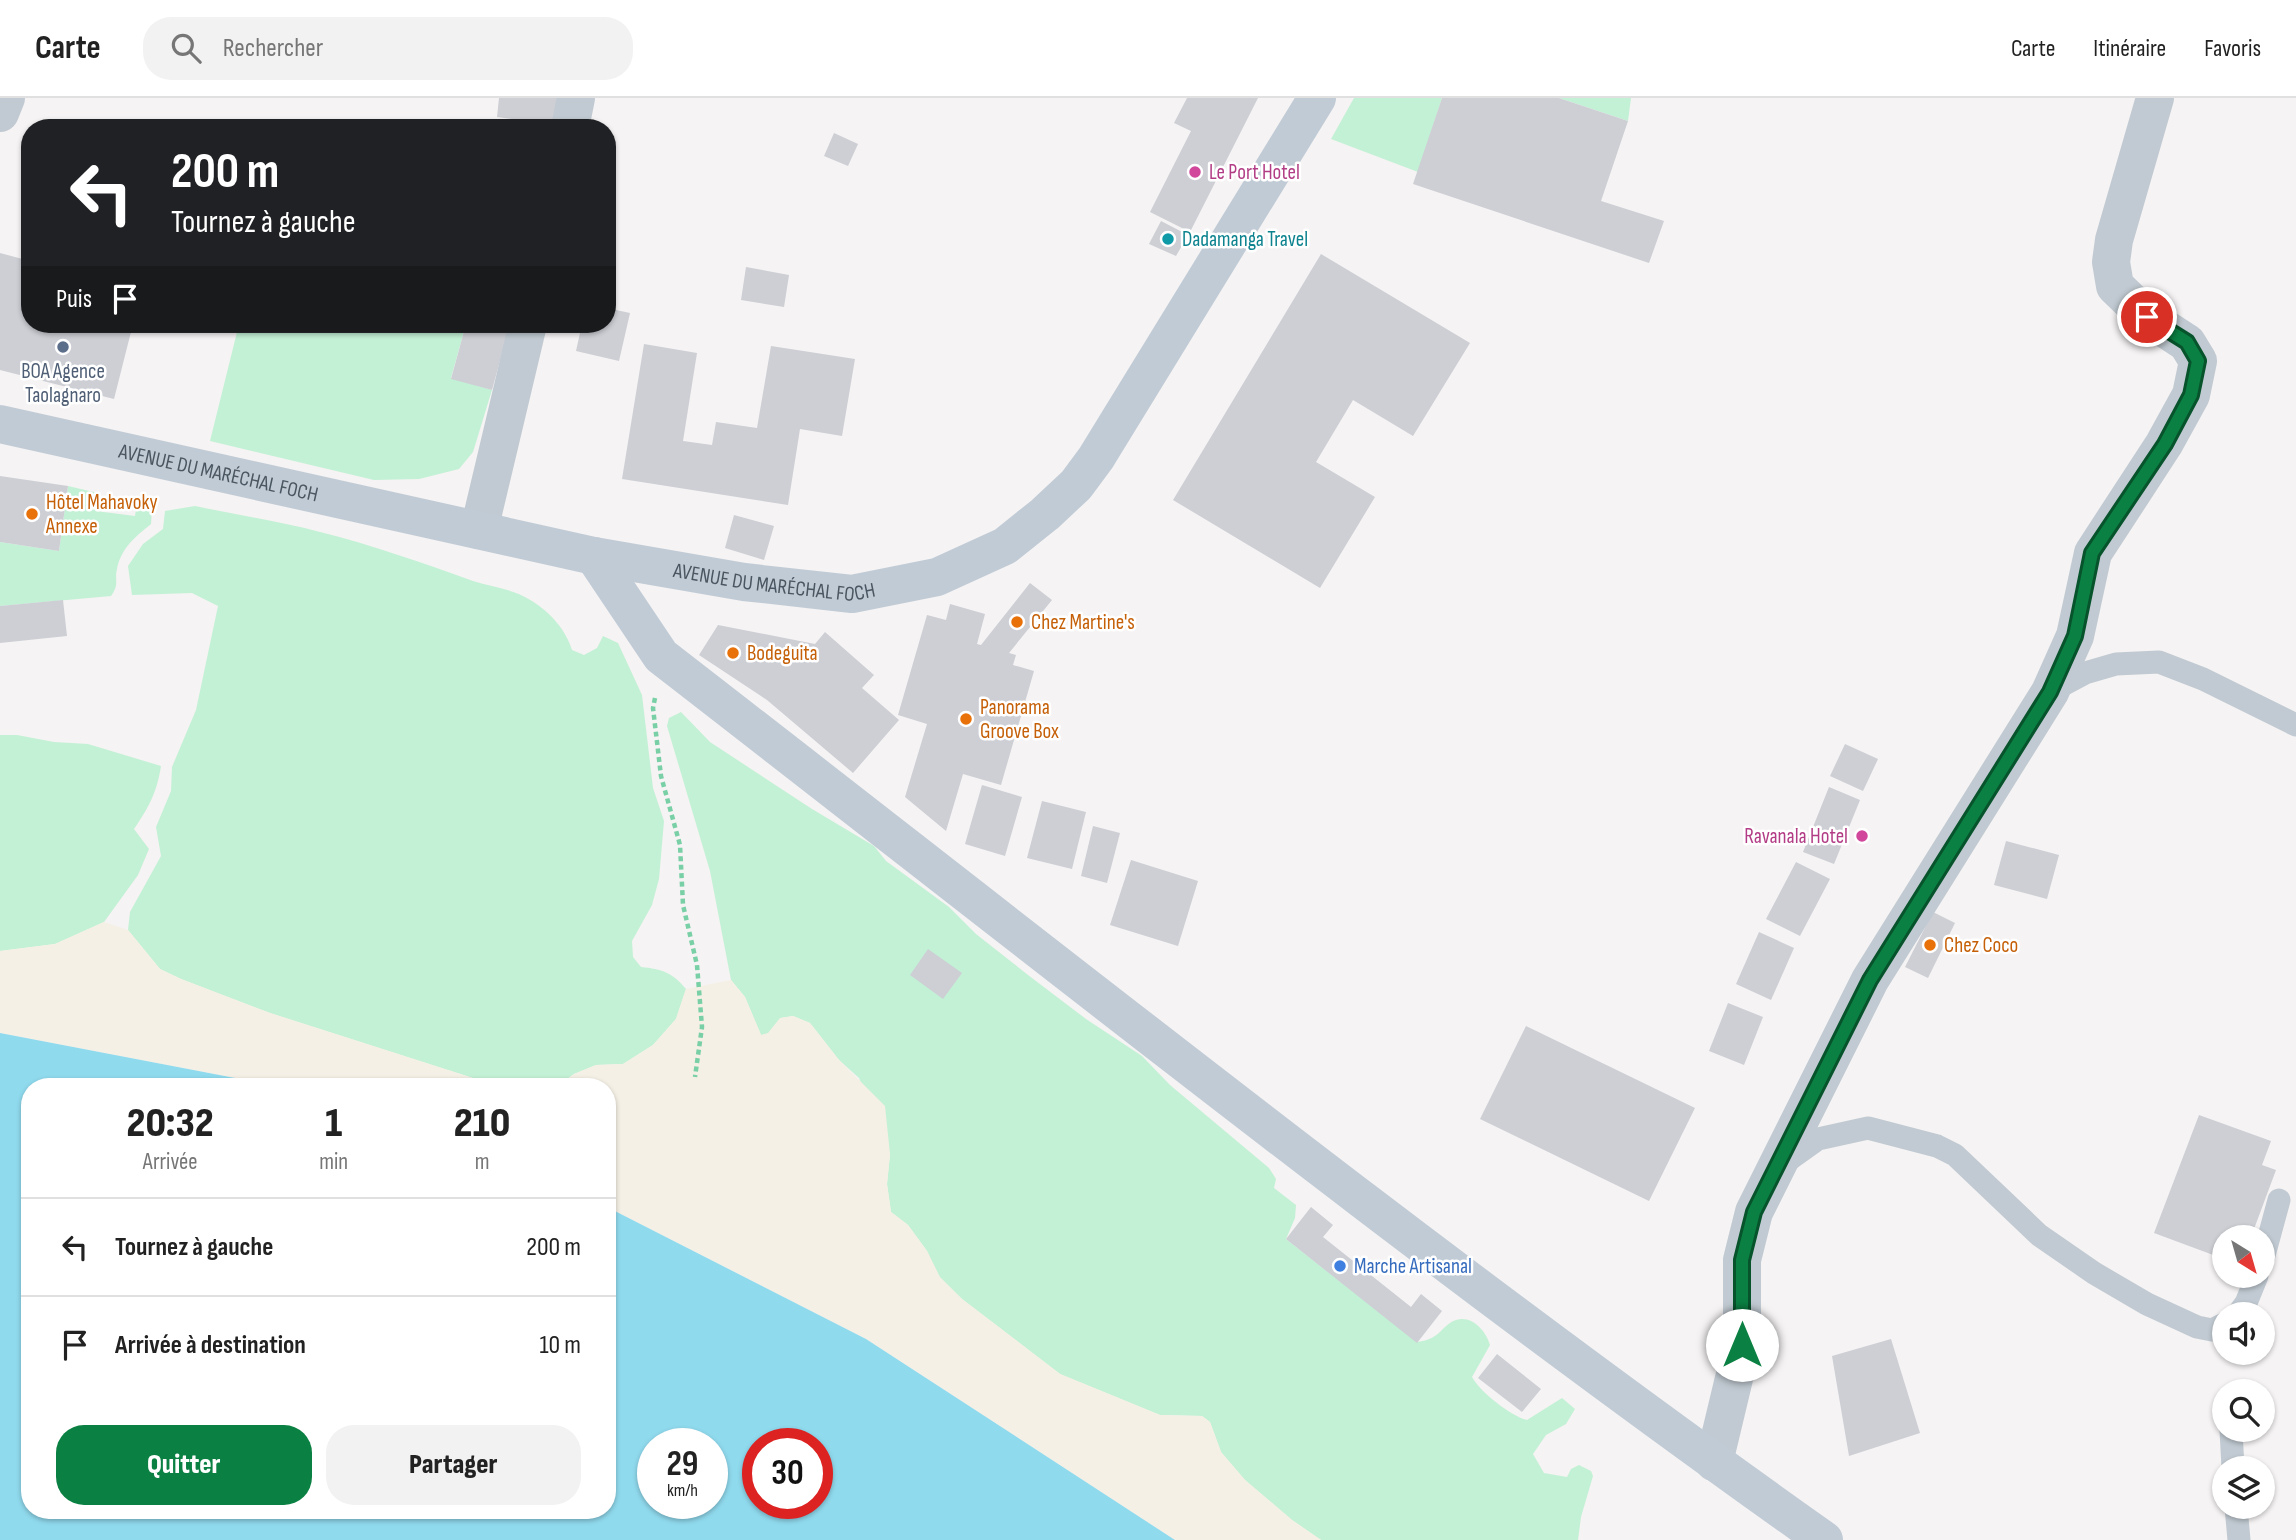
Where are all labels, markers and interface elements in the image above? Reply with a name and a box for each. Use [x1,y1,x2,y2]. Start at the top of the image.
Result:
search box [143,17,633,80]
text: Carte [35,28,101,68]
icon: search [167,29,205,67]
text: Rechercher [223,33,323,64]
text: Carte [2011,34,2055,63]
text: Itinéraire [2093,34,2166,63]
text: Favoris [2204,34,2261,63]
text: 200 m [171,143,279,202]
icon: left [56,147,147,238]
place label: Le Port Hotel [1209,160,1300,185]
marker: Le Port Hotel [1187,164,1203,180]
text: Tournez à gauche [171,203,356,242]
place label: Dadamanga Travel [1182,227,1308,252]
marker: Dadamanga Travel [1160,231,1176,247]
icon: arrive [106,280,144,318]
text: Puis [56,284,92,315]
pin [2117,287,2177,347]
icon: arrive [2128,298,2166,336]
marker: BOA Agence Taolagnaro [55,339,71,355]
place label: BOA Agence Taolagnaro [21,359,105,408]
street label: AVENUE DU MARÉCHAL FOCH [116,438,321,507]
place label: Hôtel Mahavoky Annexe [45,490,158,539]
marker: Hôtel Mahavoky Annexe [24,506,40,522]
street label: AVENUE DU MARÉCHAL FOCH [670,557,877,607]
place label: Chez Martine's [1031,610,1135,635]
marker: Chez Martine's [1009,614,1025,630]
place label: Bodeguita [747,641,818,666]
marker: Bodeguita [725,645,741,661]
place label: Panorama Groove Box [980,695,1059,744]
marker: Panorama Groove Box [958,711,974,727]
place label: Ravanala Hotel [1744,824,1848,849]
marker: Ravanala Hotel [1854,828,1870,844]
place label: Chez Coco [1944,933,2018,958]
marker: Chez Coco [1922,937,1938,953]
text: 20:32 [127,1098,214,1149]
text: 1 [325,1098,342,1149]
text: 210 [454,1098,510,1149]
text: Arrivée [143,1148,198,1176]
text: min [319,1148,348,1176]
text: m [475,1148,489,1176]
north arrow [2212,1225,2275,1288]
map controls [2212,1225,2275,1519]
icon: left [56,1228,94,1266]
text: Tournez à gauche [115,1232,273,1263]
text: 200 m [526,1232,581,1263]
place label: Marche Artisanal [1354,1254,1472,1279]
marker: Marche Artisanal [1332,1258,1348,1274]
button: sound [2212,1302,2275,1365]
position arrow [1705,1308,1779,1382]
icon: arrive [56,1326,94,1364]
text: Arrivée à destination [115,1330,306,1361]
text: 10 m [539,1330,581,1361]
button: search [2212,1379,2275,1442]
button: Quitter [56,1425,312,1505]
button: Partager [326,1425,581,1505]
speed limit sign: 30 [742,1428,833,1519]
text: 29 [667,1443,698,1486]
button: layers [2212,1456,2275,1519]
text: km/h [667,1480,698,1501]

